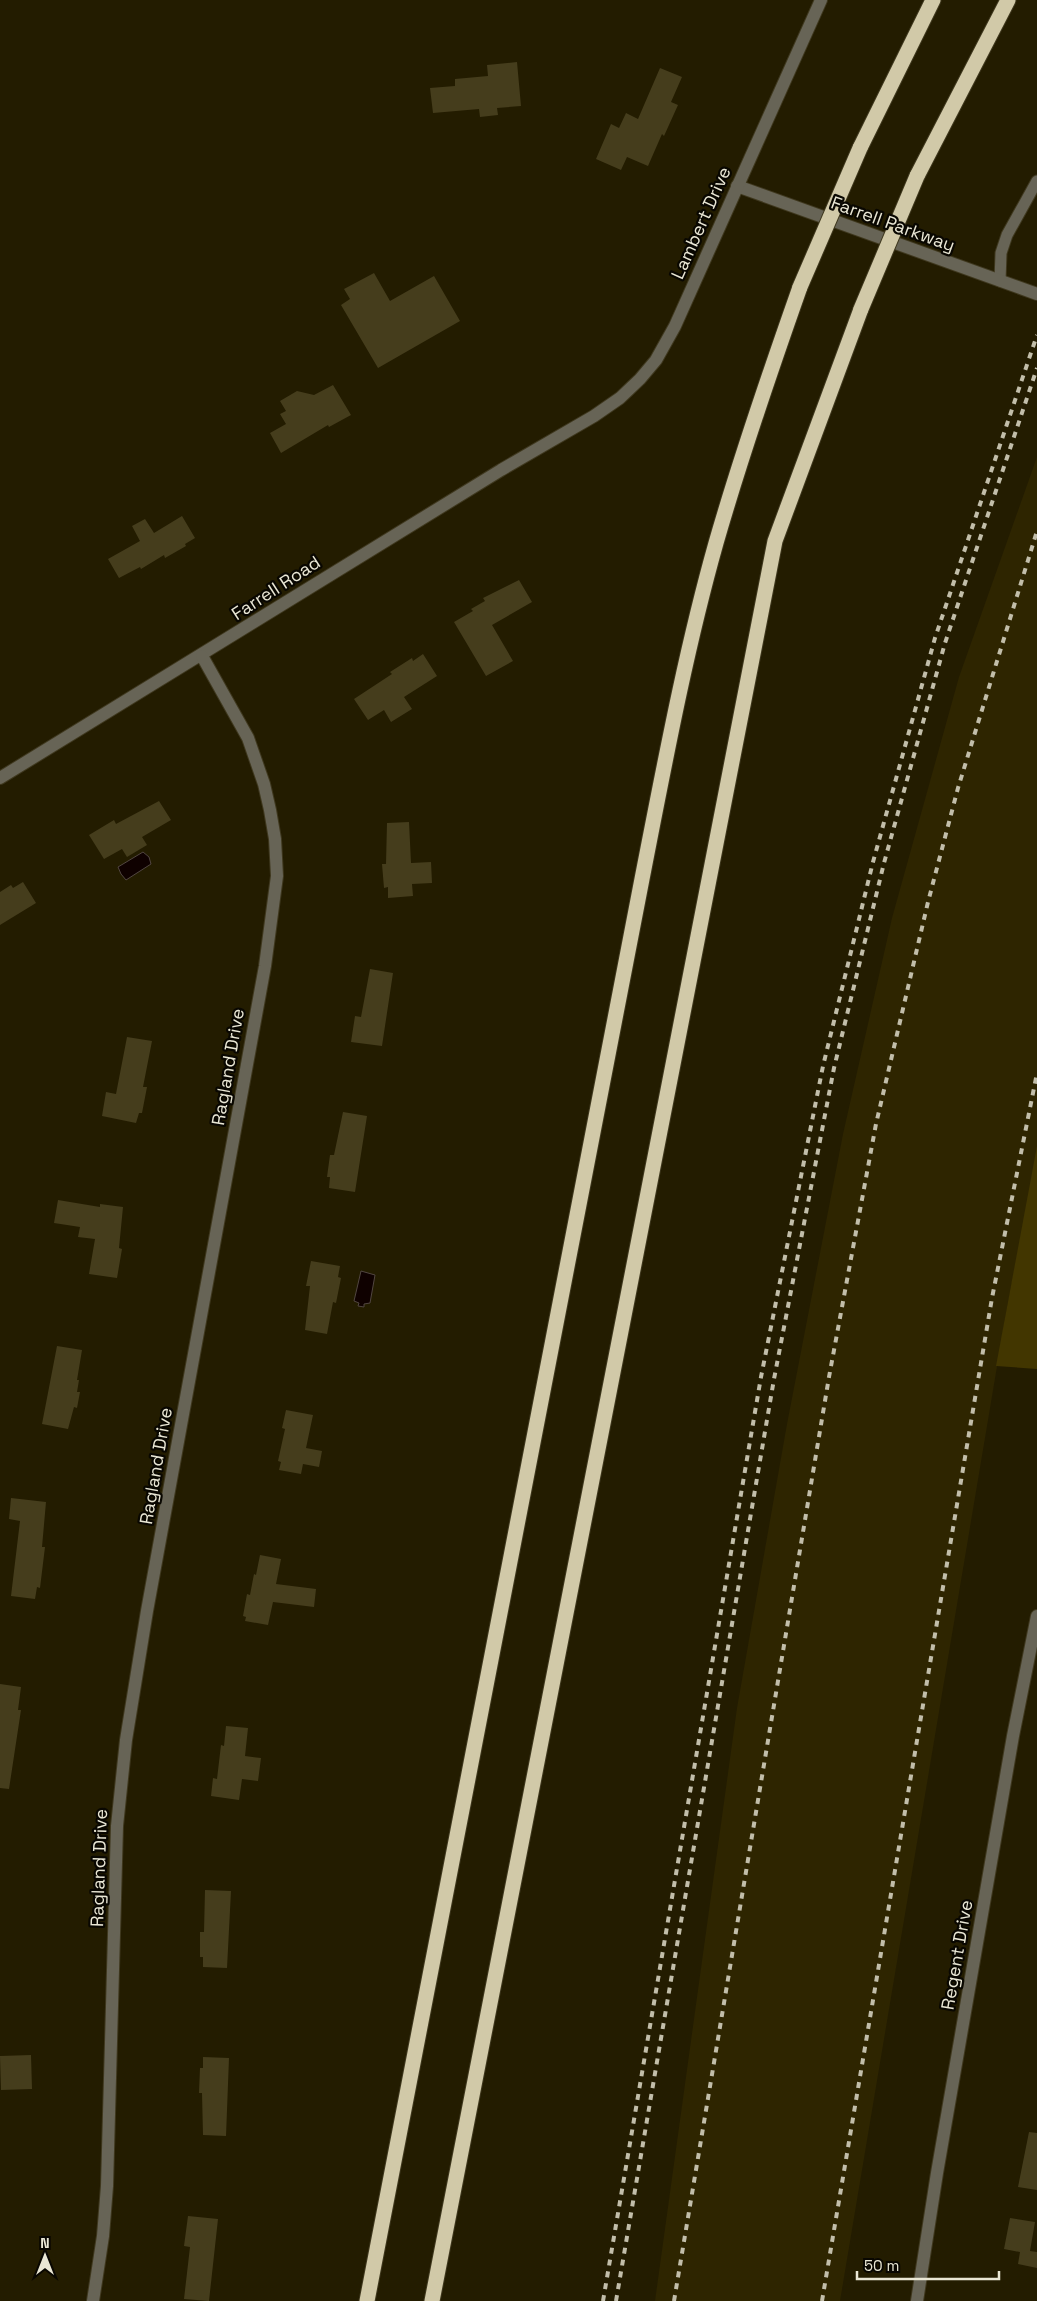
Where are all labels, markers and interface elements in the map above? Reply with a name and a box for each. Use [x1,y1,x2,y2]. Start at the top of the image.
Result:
street label: Lambert Drive [665,163,736,283]
street label: Farrell Parkway [828,190,958,257]
street label: Farrell Road [227,550,325,625]
street label: Ragland Drive [206,1007,249,1127]
street label: Ragland Drive [134,1406,177,1526]
street label: Ragland Drive [85,1809,112,1927]
street label: Regent Drive [936,1898,977,2012]
north arrow [20,2231,70,2281]
text: N [40,2234,50,2252]
scale bar [857,2248,1000,2280]
text: 50 m [864,2256,899,2275]

